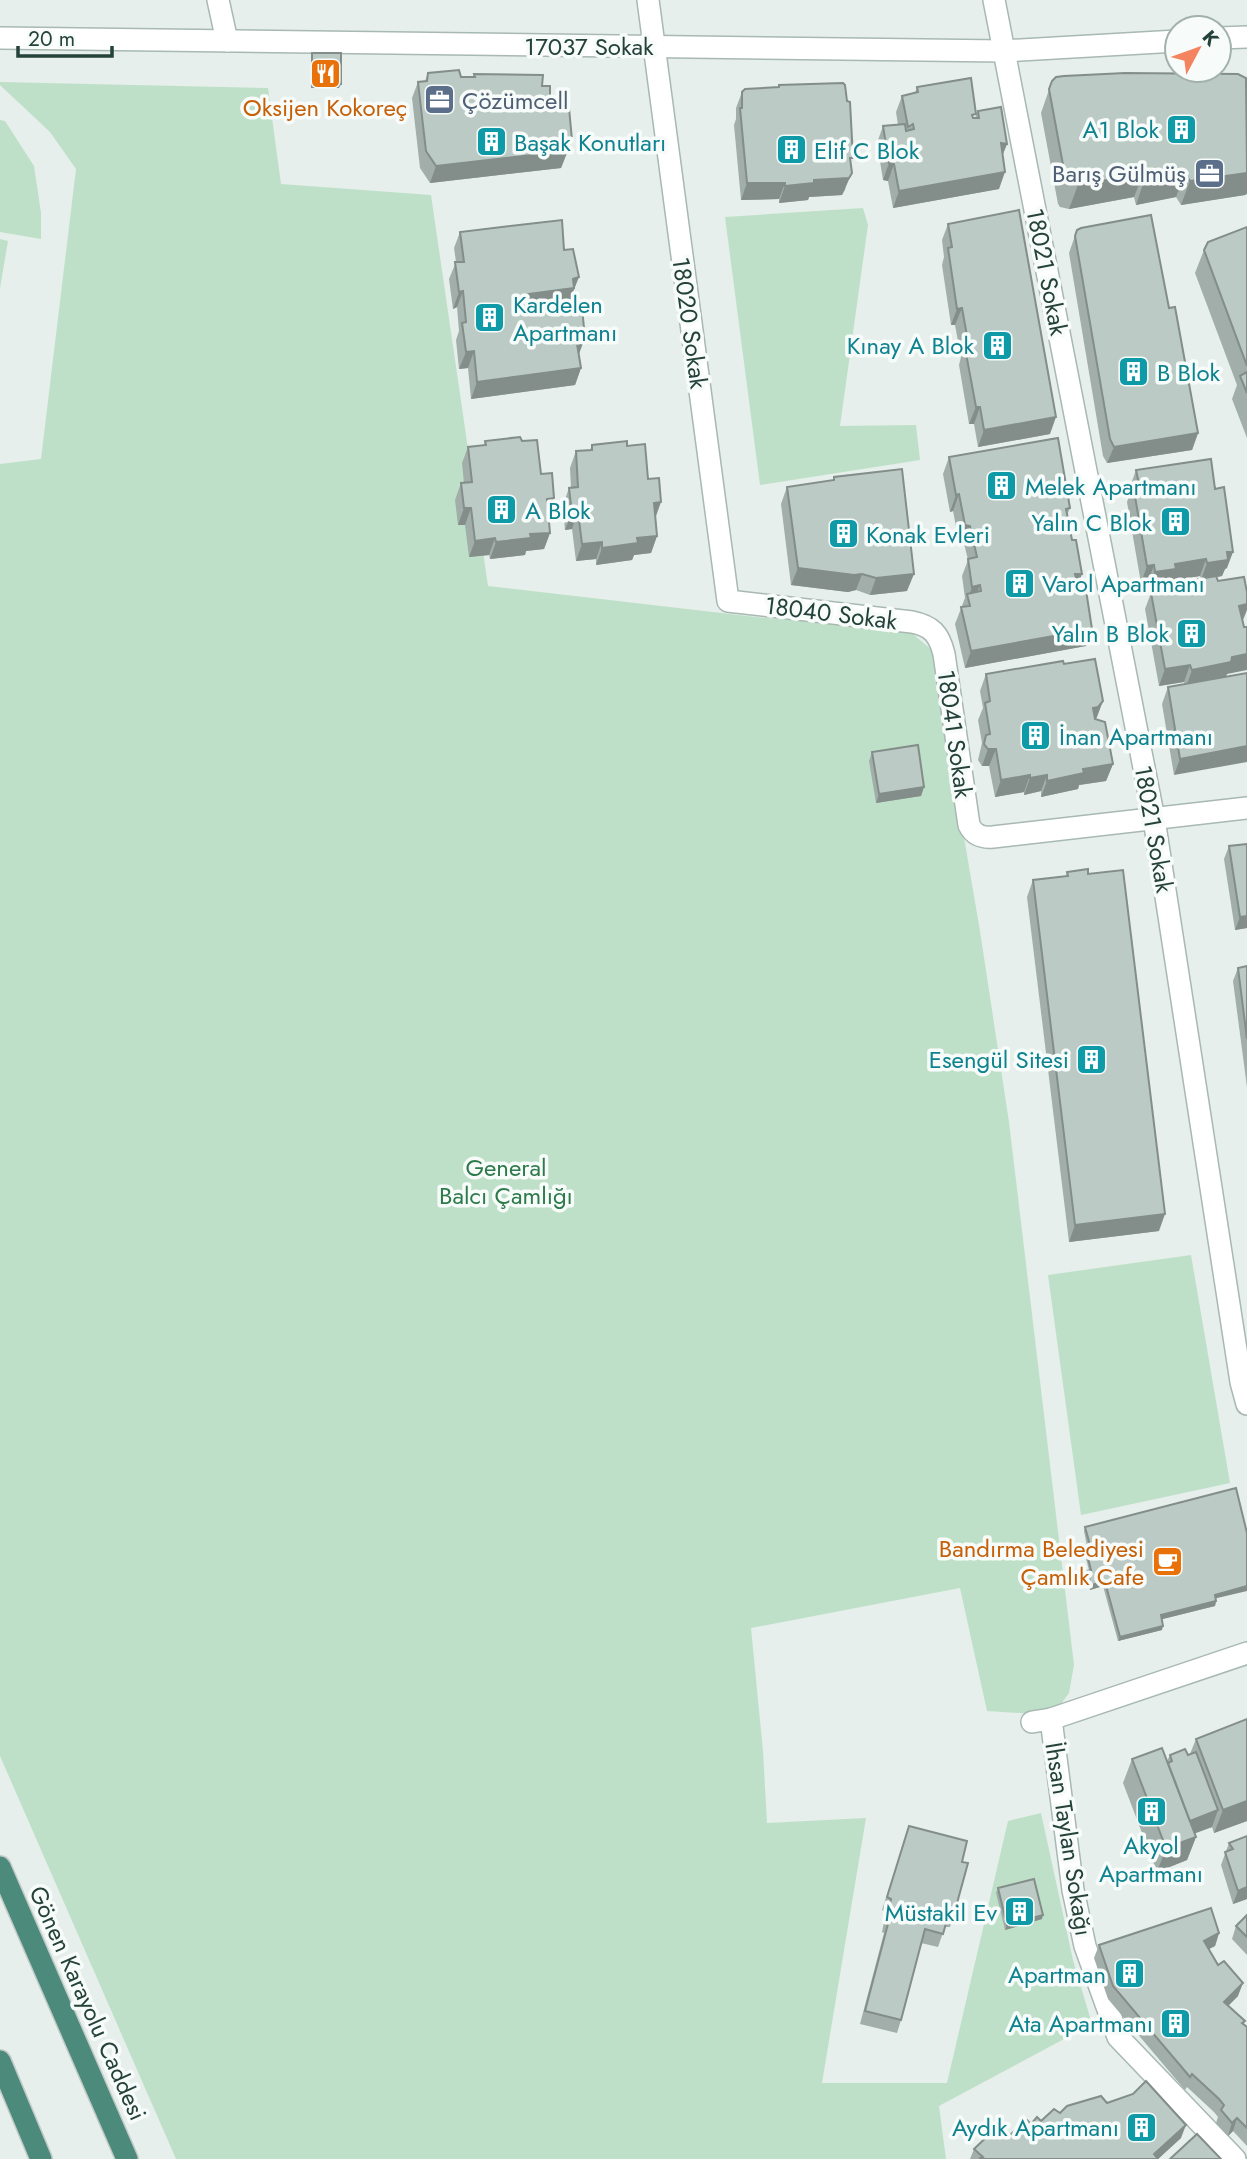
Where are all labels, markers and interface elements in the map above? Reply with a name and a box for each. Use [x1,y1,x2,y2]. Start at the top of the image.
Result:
scale bar [18,14,112,58]
north arrow [1163,14,1233,84]
text: 20 m [28,24,75,54]
text: K [1196,24,1225,53]
street label: 17037 Sokak [524,29,654,64]
restaurant icon: Oksijen Kokoreç [308,56,342,90]
office icon: Çözümcell [422,83,456,117]
place label: Çözümcell [462,83,568,118]
place label: Oksijen Kokoreç [243,90,407,125]
place label: A1 Blok [1083,112,1159,147]
building icon: A1 Blok [1165,112,1199,146]
building icon: Başak Konutları [474,125,508,159]
place label: Başak Konutları [514,125,666,160]
building icon: Elif C Blok [774,133,808,167]
place label: Elif C Blok [814,133,920,168]
place label: Barış Gülmüş [1052,156,1186,191]
office icon: Barış Gülmüş [1192,156,1226,190]
street label: 18021 Sokak [1018,205,1077,339]
street label: 18020 Sokak [663,255,717,391]
place label: Kardelen Apartmanı [513,287,617,350]
building icon: Kardelen Apartmanı [473,301,507,335]
place label: Kınay A Blok [847,328,974,363]
building icon: Kınay A Blok [980,328,1014,362]
building icon: B Blok [1117,355,1151,389]
place label: B Blok [1157,355,1221,390]
building icon: Melek Apartmanı [985,469,1019,503]
place label: Melek Apartmanı [1025,469,1197,504]
building icon: A Blok [485,493,519,527]
place label: A Blok [525,493,591,528]
place label: Yalın C Blok [1032,505,1152,540]
building icon: Yalın C Blok [1158,505,1192,539]
building icon: Konak Evleri [826,517,860,551]
place label: Konak Evleri [866,517,990,552]
building icon: Varol Apartmanı [1002,566,1036,600]
place label: Varol Apartmanı [1042,566,1205,601]
street label: 18040 Sokak [763,588,899,639]
place label: Yalın B Blok [1052,616,1169,651]
building icon: Yalın B Blok [1175,616,1209,650]
street label: 18041 Sokak [929,668,981,801]
building icon: İnan Apartmanı [1019,719,1053,753]
place label: İnan Apartmanı [1059,719,1213,754]
street label: 18021 Sokak [1126,762,1182,896]
place label: Esengül Sitesi [929,1042,1069,1077]
building icon: Esengül Sitesi [1075,1042,1109,1076]
park label: General Balcı Çamlığı [439,1150,573,1213]
place label: Bandırma Belediyesi Çamlık Cafe [939,1531,1144,1594]
cafe icon: Bandırma Belediyesi Çamlık Cafe [1150,1545,1184,1579]
street label: İhsan Taylan Sokağı [1036,1740,1102,1938]
building icon: Akyol Apartmanı [1134,1794,1168,1828]
place label: Akyol Apartmanı [1099,1828,1203,1891]
street label: Gönen Karayolu Caddesi [20,1880,156,2126]
place label: Müstakil Ev [885,1895,997,1930]
building icon: Müstakil Ev [1003,1895,1037,1929]
place label: Apartman [1008,1957,1106,1992]
building icon: Apartman [1112,1957,1146,1991]
place label: Ata Apartmanı [1008,2006,1153,2041]
building icon: Ata Apartmanı [1159,2006,1193,2040]
place label: Aydık Apartmanı [952,2110,1119,2145]
building icon: Aydık Apartmanı [1125,2110,1159,2144]

